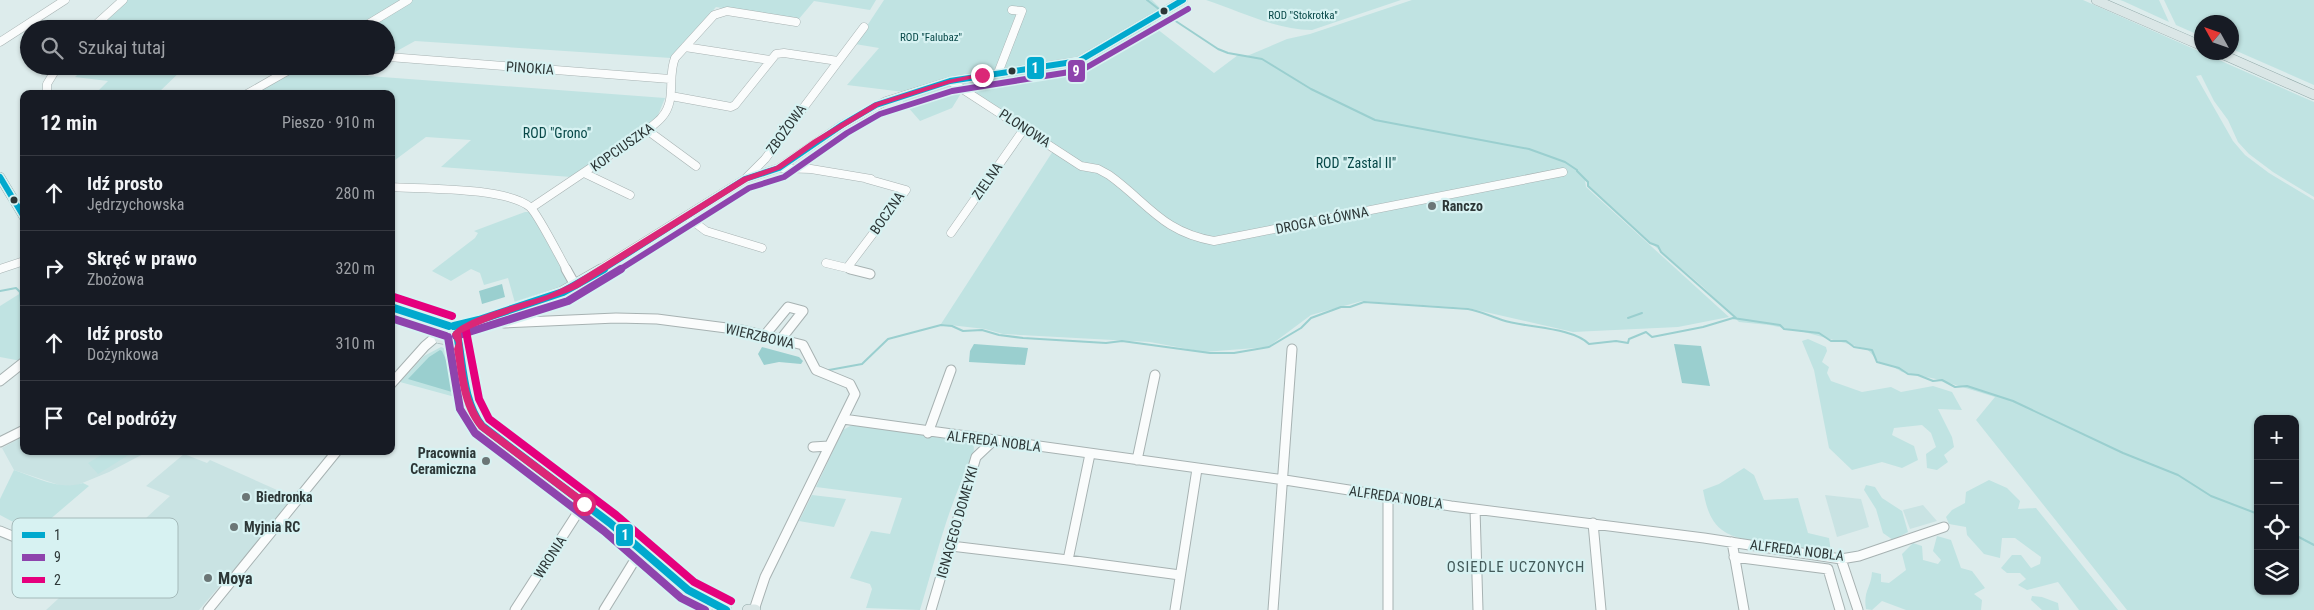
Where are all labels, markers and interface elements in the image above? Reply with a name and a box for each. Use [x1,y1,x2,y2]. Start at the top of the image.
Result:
unlabelled marker [1159,6,1169,16]
park label: ROD "Stokrotka" [1268,9,1338,22]
north arrow [2194,15,2239,60]
search box [20,20,395,75]
park label: ROD "Falubaz" [900,31,962,44]
icon: search [38,34,66,62]
text: Szukaj tutaj [78,36,165,59]
line badge: 1 [1026,56,1045,80]
street label: PINOKIA [506,58,554,78]
line badge: 9 [1067,59,1086,83]
text: 1 [1031,60,1039,76]
text: 9 [1072,63,1080,79]
route end [971,64,994,87]
unlabelled marker [1007,66,1017,76]
street label: ZBOŻOWA [763,101,809,157]
street label: PLONOWA [996,106,1054,150]
text: 12 min [40,111,97,135]
text: Pieszo · 910 m [282,113,375,132]
street label: KOPCIUSZKA [587,119,657,175]
park label: ROD "Grono" [523,125,591,141]
park label: ROD "Zastal II" [1316,155,1396,171]
street label: ZIELNA [969,159,1005,203]
text: Idź prosto [87,172,163,195]
icon: ahead [40,179,68,207]
text: 280 m [336,184,375,203]
street label: BOCZNA [867,189,907,237]
unlabelled marker [9,195,19,205]
text: Jędrzychowska [87,195,184,214]
place label: Ranczo [1442,198,1483,214]
marker: Ranczo [1426,200,1438,212]
street label: DROGA GŁÓWNA [1274,202,1370,237]
text: Skręć w prawo [87,247,197,270]
icon: right [40,254,68,282]
text: 320 m [336,259,375,278]
text: Zbożowa [87,270,144,289]
street label: WIERZBOWA [724,320,796,352]
text: Idź prosto [87,322,163,345]
icon: ahead [40,329,68,357]
text: 310 m [336,334,375,353]
text: Dożynkowa [87,345,159,364]
icon: arrive [40,404,68,432]
text: Cel podróży [87,407,177,430]
map controls [2254,415,2299,595]
button: + [2254,415,2299,460]
street label: ALFREDA NOBLA [946,427,1042,455]
place label: Pracownia Ceramiczna [410,445,476,477]
marker: Pracownia Ceramiczna [480,455,492,467]
button: − [2254,460,2299,505]
street label: IGNACEGO DOMEYKI [933,464,981,580]
street label: ALFREDA NOBLA [1348,482,1444,512]
place label: Biedronka [256,489,313,505]
marker: Biedronka [240,491,252,503]
route start [573,493,596,516]
button: locate [2254,505,2299,550]
legend [12,518,178,598]
place label: Myjnia RC [244,519,300,535]
marker: Myjnia RC [228,521,240,533]
line badge: 1 [615,523,634,547]
text: 1 [54,527,61,543]
text: 1 [621,527,629,543]
street label: WRONIA [531,533,569,581]
street label: ALFREDA NOBLA [1749,536,1845,564]
text: 9 [54,549,61,565]
button: layers [2254,550,2299,595]
district label: OSIEDLE UCZONYCH [1447,558,1585,576]
place label: Moya [218,569,253,588]
text: 2 [54,572,61,588]
marker: Moya [202,572,214,584]

